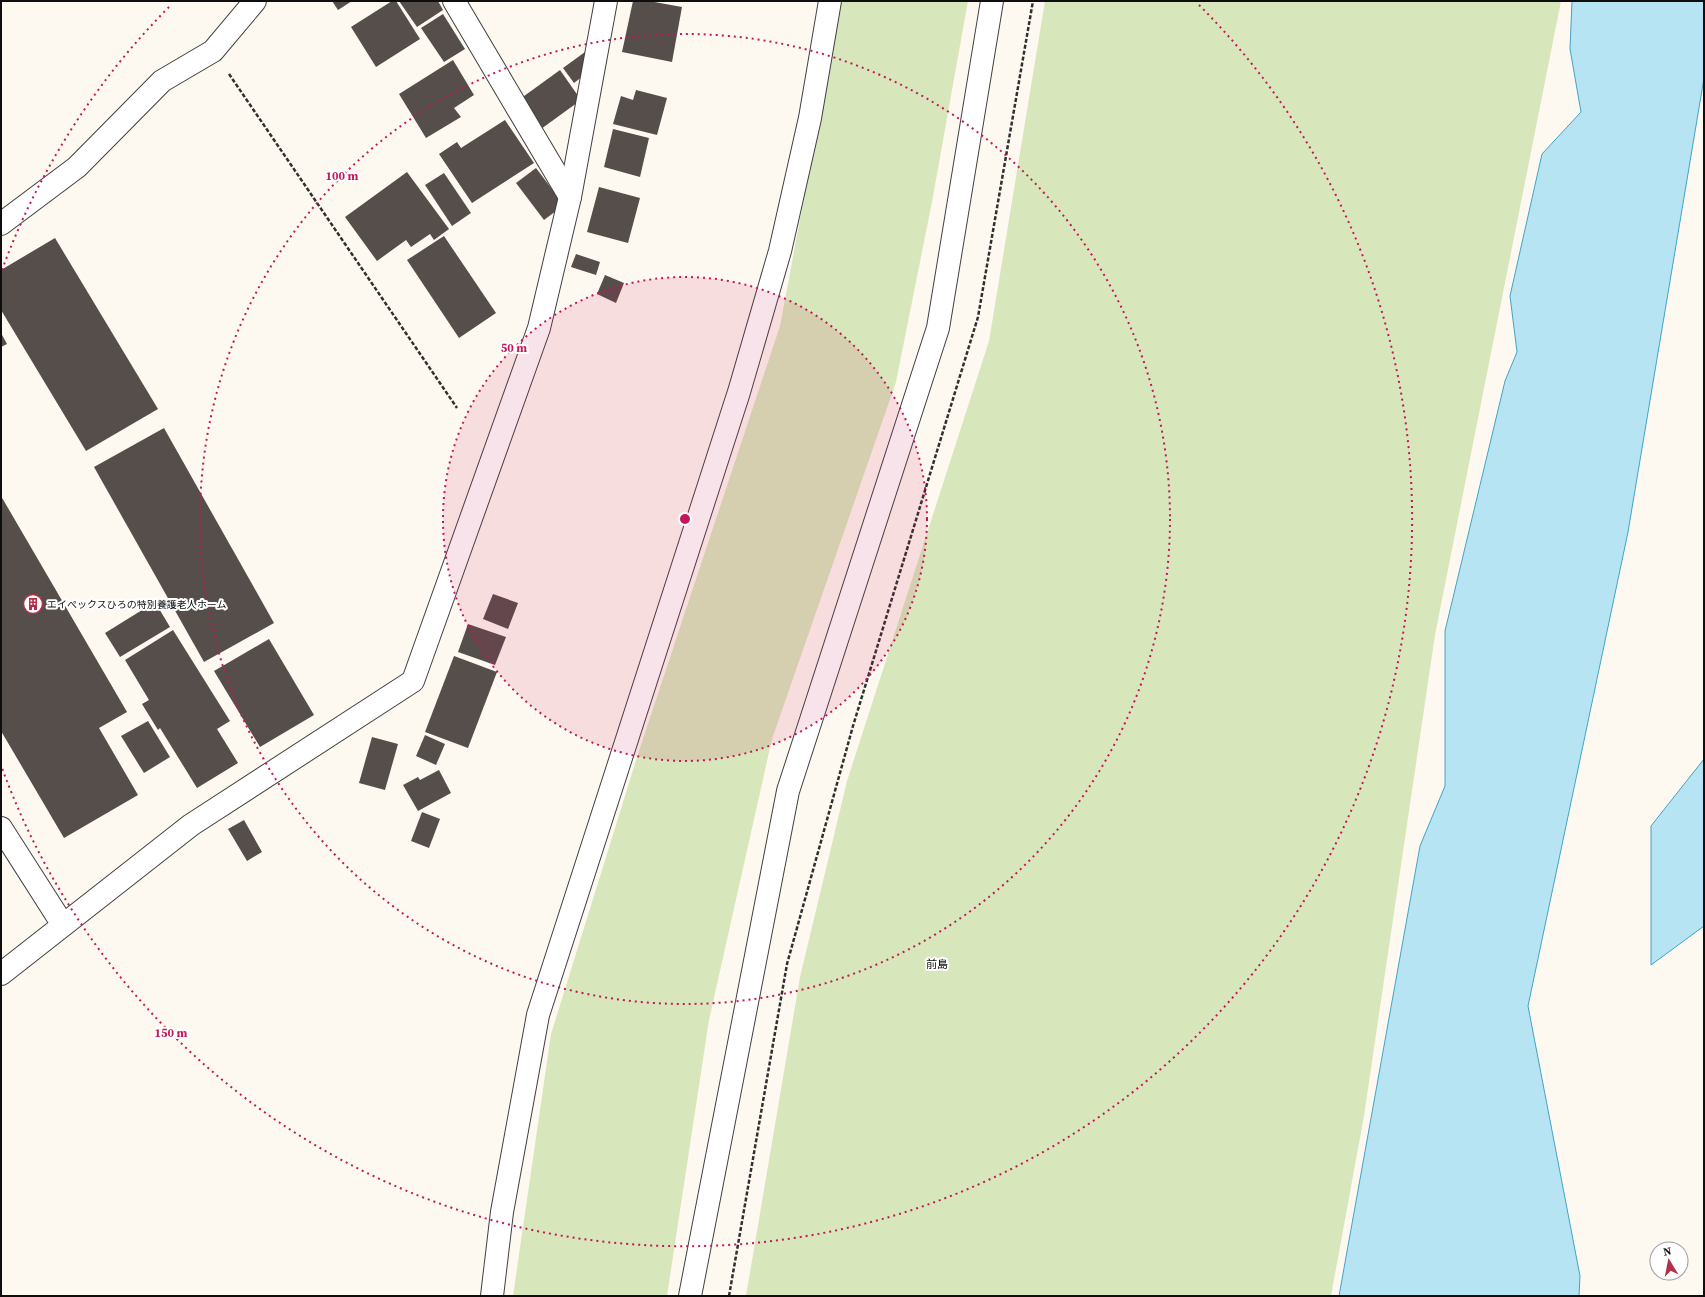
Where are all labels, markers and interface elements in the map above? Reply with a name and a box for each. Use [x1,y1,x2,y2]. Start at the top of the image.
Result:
text: 100 m [326,168,359,184]
text: 50 m [501,340,527,356]
centre of rings [678,512,692,526]
building icon: エイぺックスひろの特別養護老人ホーム [22,593,44,615]
place label: エイぺックスひろの特別養護老人ホーム [47,598,226,611]
district label: 前島 [926,957,948,972]
text: 150 m [155,1025,188,1041]
north arrow [1649,1241,1689,1281]
text: N [1662,1244,1673,1260]

